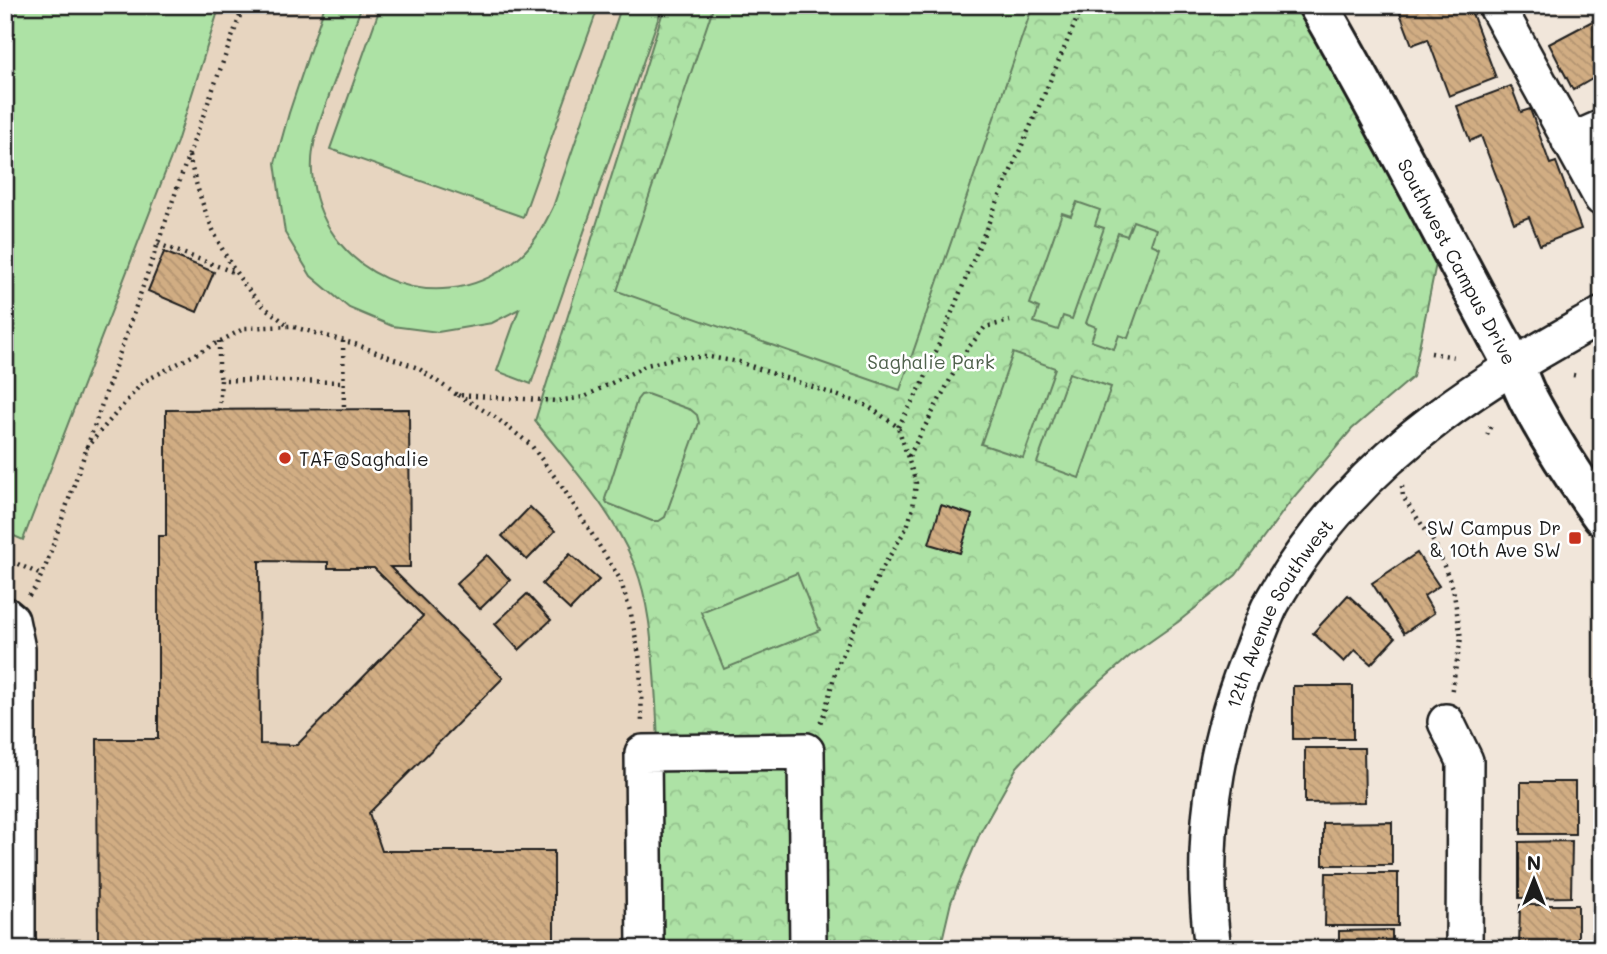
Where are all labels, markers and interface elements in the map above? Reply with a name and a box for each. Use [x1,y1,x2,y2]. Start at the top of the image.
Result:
street label: Southwest Campus Drive [1393,154,1523,369]
park label: Saghalie Park [867,349,995,374]
place label: TAF@Saghalie [299,446,429,471]
marker: TAF@Saghalie [277,450,293,466]
street label: 12th Avenue Southwest [1220,513,1338,711]
place label: SW Campus Dr & 10th Ave SW [1427,515,1561,562]
marker: SW Campus Dr & 10th Ave SW [1567,530,1583,546]
north arrow [1498,846,1568,916]
text: N [1527,850,1541,875]

